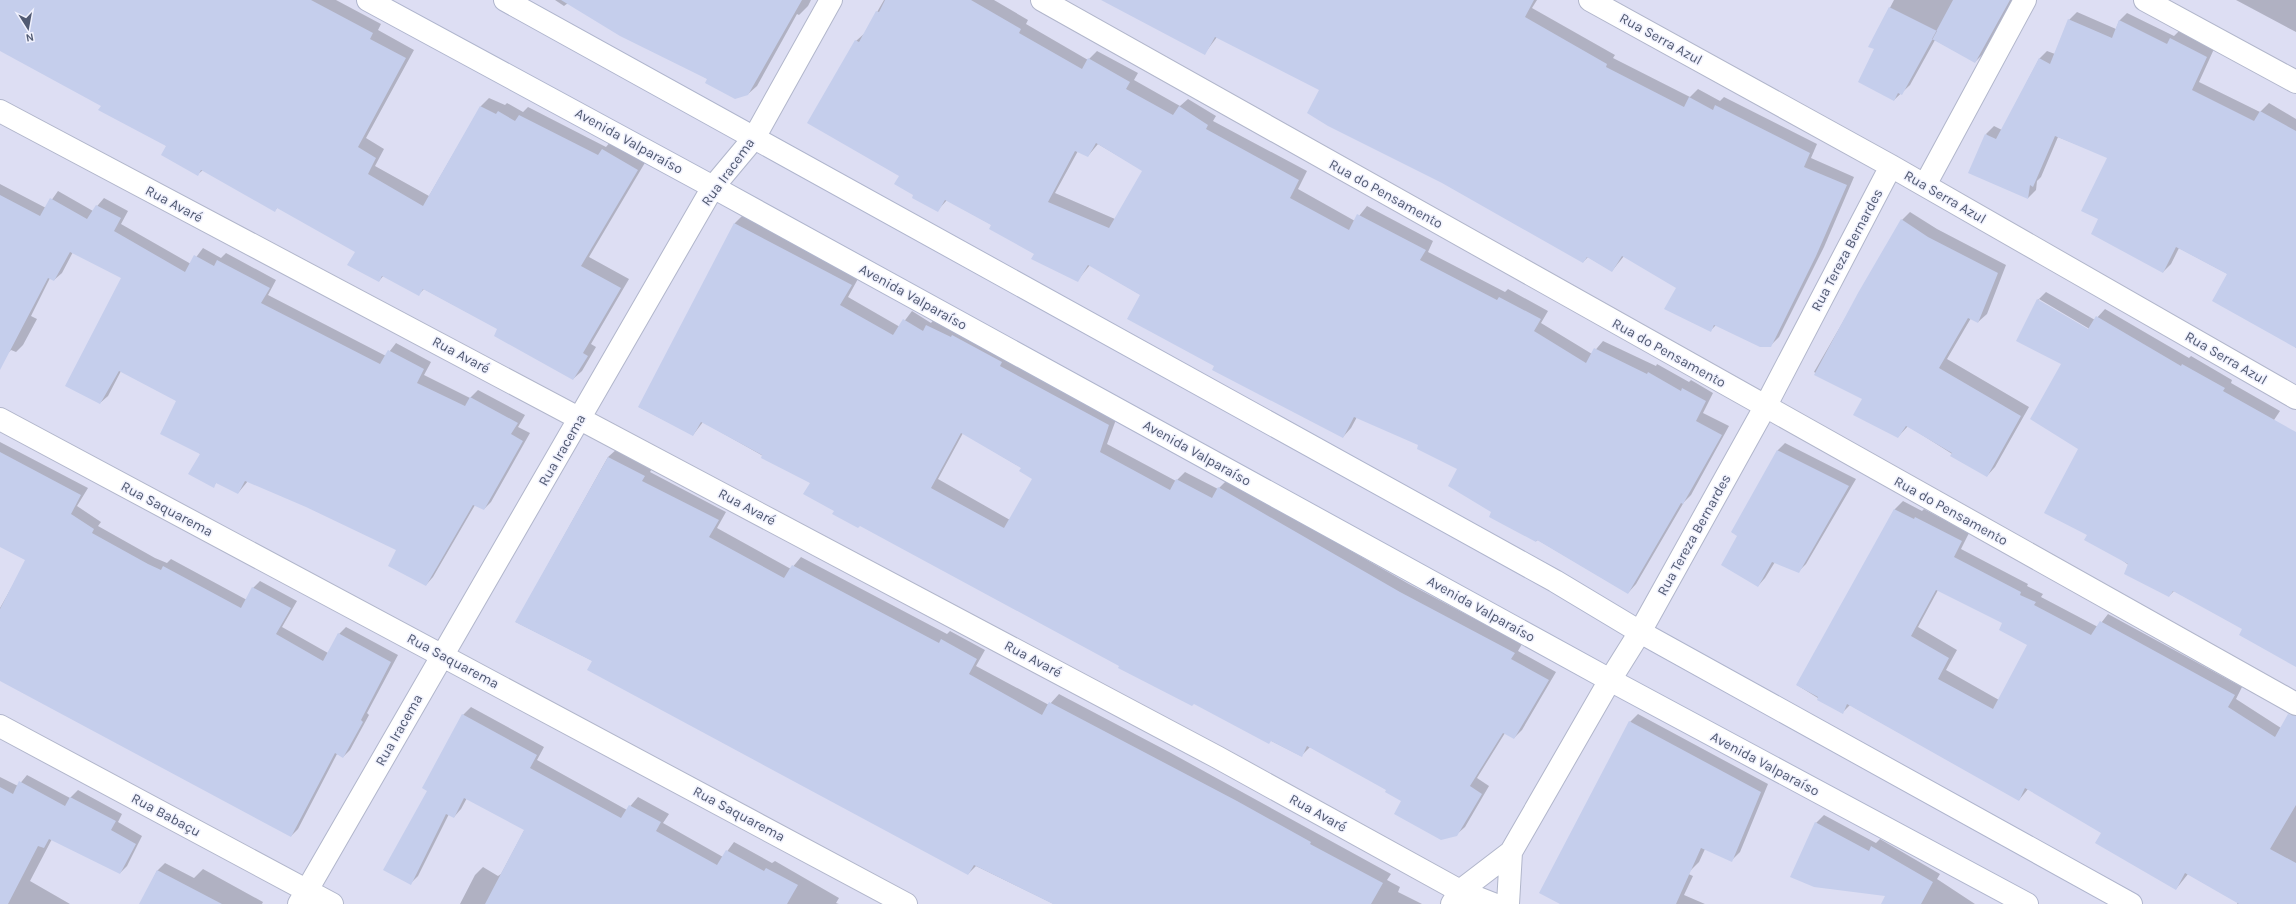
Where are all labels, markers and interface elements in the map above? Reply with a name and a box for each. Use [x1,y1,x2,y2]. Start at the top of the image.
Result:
north arrow [8,8,48,48]
street label: Rua Serra Azul [1617,9,1705,69]
text: N [25,30,35,44]
street label: Avenida Valparaíso [572,104,686,178]
street label: Rua Iracema [698,135,758,209]
street label: Rua do Pensamento [1326,156,1446,232]
street label: Rua Serra Azul [1901,167,1989,227]
street label: Rua Avaré [142,182,206,226]
street label: Rua Tereza Bernardes [1808,186,1886,314]
street label: Avenida Valparaíso [856,260,970,334]
street label: Rua do Pensamento [1609,315,1729,391]
street label: Rua Serra Azul [2182,328,2270,388]
street label: Rua Avaré [429,333,493,377]
street label: Rua Iracema [535,411,589,489]
street label: Avenida Valparaíso [1140,416,1254,490]
street label: Rua Tereza Bernardes [1654,471,1734,599]
street label: Rua do Pensamento [1891,473,2011,549]
street label: Rua Saquarema [118,478,216,540]
street label: Rua Avaré [715,485,779,529]
street label: Avenida Valparaíso [1424,572,1538,646]
street label: Rua Saquarema [404,630,502,692]
street label: Rua Avaré [1001,637,1065,681]
street label: Rua Iracema [372,691,426,769]
street label: Avenida Valparaíso [1708,728,1822,800]
street label: Rua Saquarema [690,783,788,845]
street label: Rua Babaçu [128,790,204,840]
street label: Rua Avaré [1286,790,1350,836]

